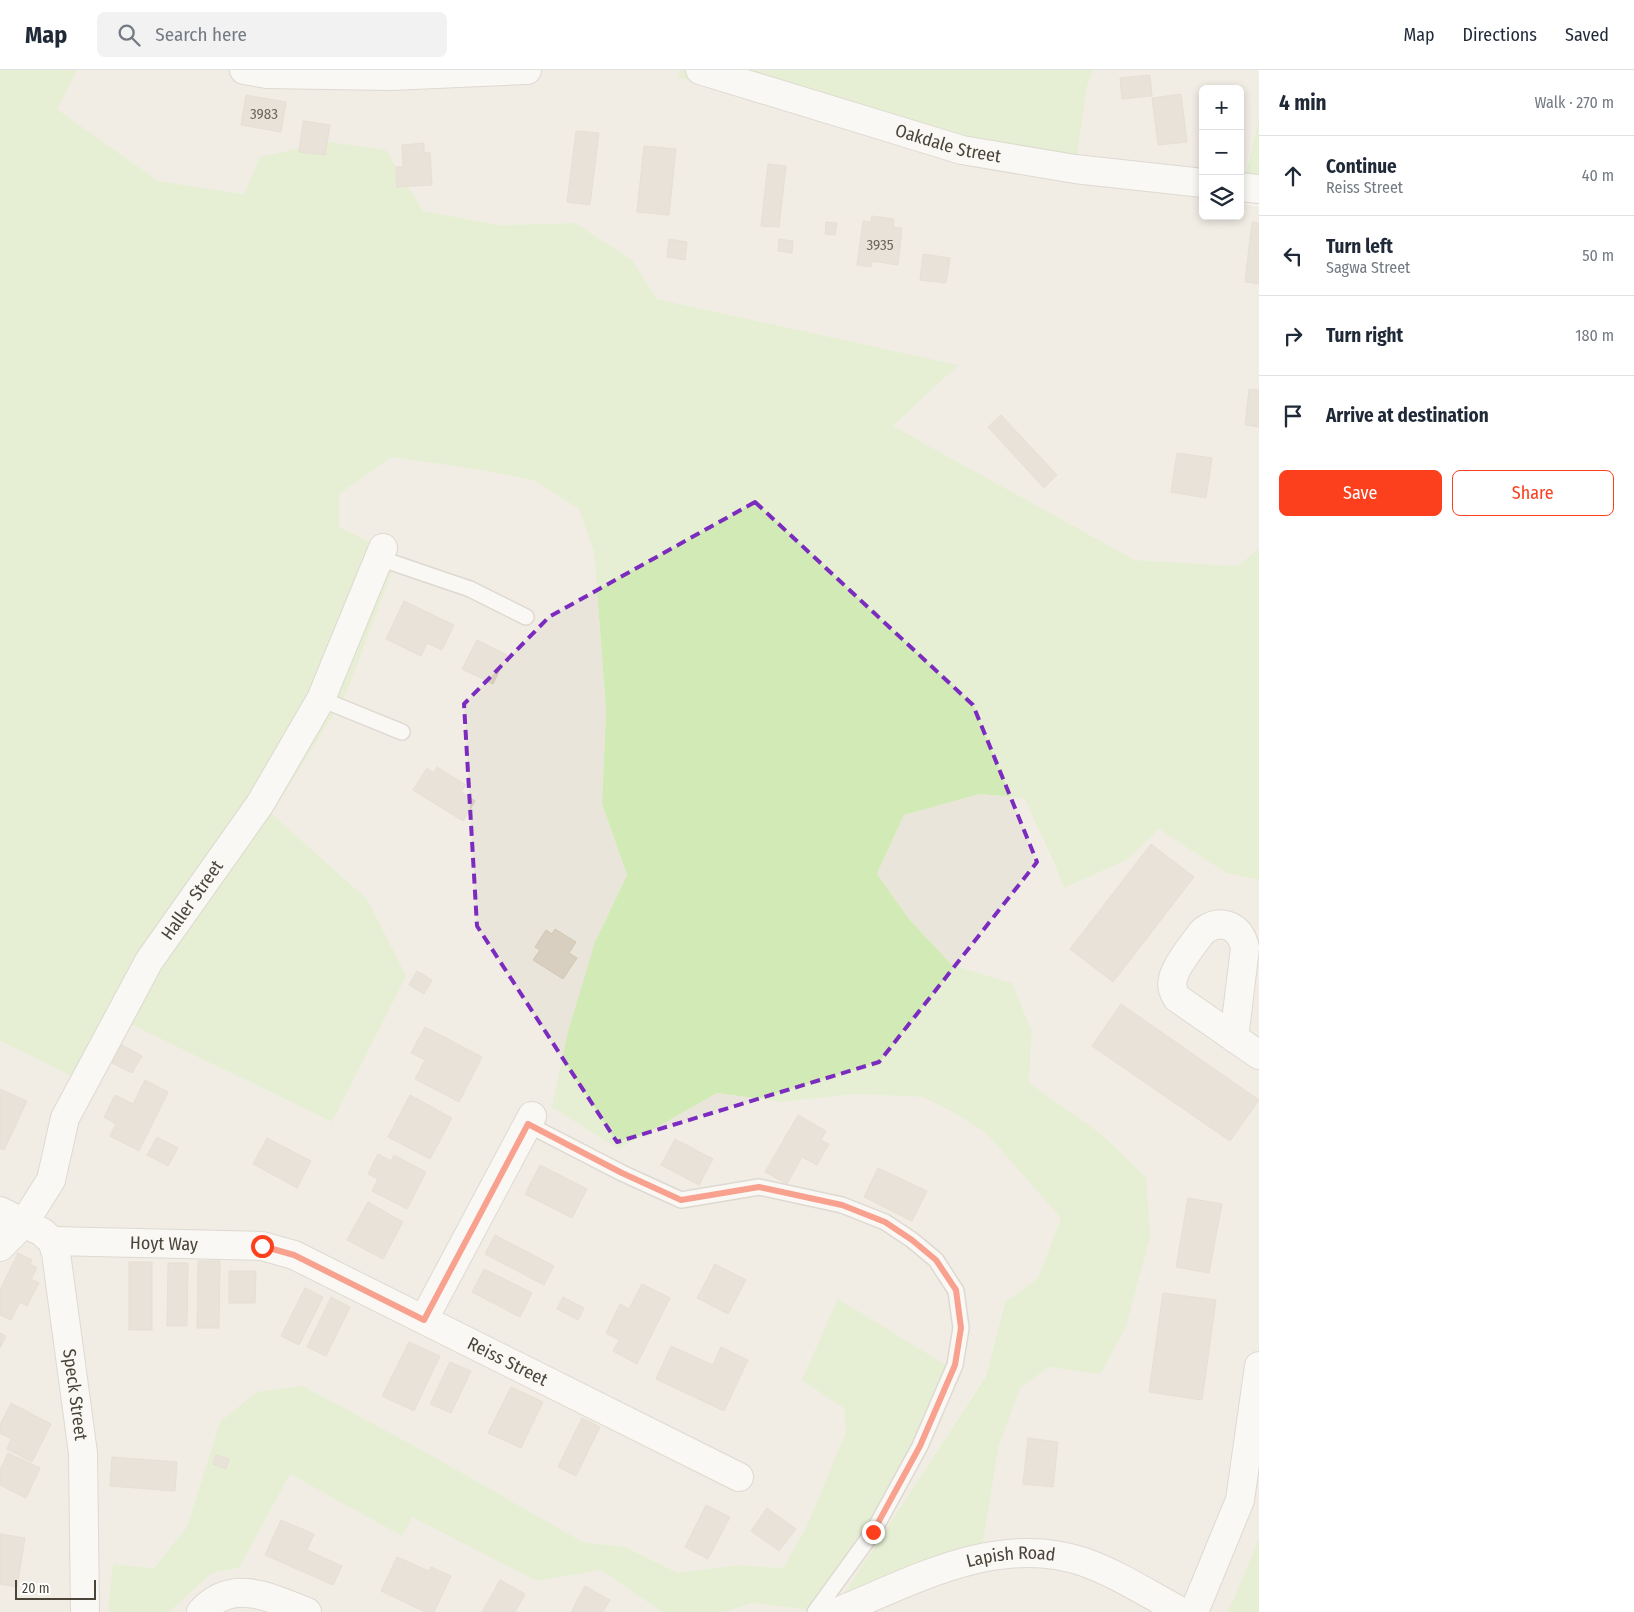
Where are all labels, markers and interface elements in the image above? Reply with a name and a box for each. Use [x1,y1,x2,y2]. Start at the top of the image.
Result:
search box [97,12,447,57]
text: Map [25,21,67,49]
icon: search [115,21,143,49]
text: Search here [155,23,247,46]
text: Map [1403,24,1435,46]
text: Directions [1463,24,1537,46]
text: Saved [1565,24,1609,46]
map controls [1199,85,1244,220]
button: + [1199,85,1244,130]
text: 4 min [1279,90,1327,116]
text: Walk · 270 m [1535,93,1614,112]
house number: 3983 [250,105,278,123]
street label: Oakdale Street [893,119,1003,167]
button: − [1199,130,1244,175]
text: Continue [1326,155,1397,178]
icon: ahead [1279,162,1307,190]
text: 40 m [1582,166,1614,185]
button: layers [1199,175,1244,220]
text: Reiss Street [1326,178,1403,197]
text: Turn left [1326,235,1393,258]
house number: 3935 [866,236,894,254]
icon: left [1279,242,1307,270]
text: 50 m [1582,246,1614,265]
text: Sagwa Street [1326,258,1410,277]
icon: right [1279,322,1307,350]
text: Turn right [1326,324,1403,347]
text: 180 m [1575,326,1614,345]
icon: arrive [1279,402,1307,430]
text: Arrive at destination [1326,404,1489,427]
button: Save [1279,470,1442,516]
button: Share [1452,470,1614,516]
street label: Haller Street [156,856,228,944]
street label: Hoyt Way [130,1232,198,1255]
route start [251,1235,274,1258]
street label: Reiss Street [464,1332,551,1391]
street label: Speck Street [58,1348,92,1442]
route end [862,1521,885,1544]
street label: Lapish Road [964,1542,1057,1572]
scale bar [15,1577,96,1600]
text: 20 m [22,1580,50,1597]

